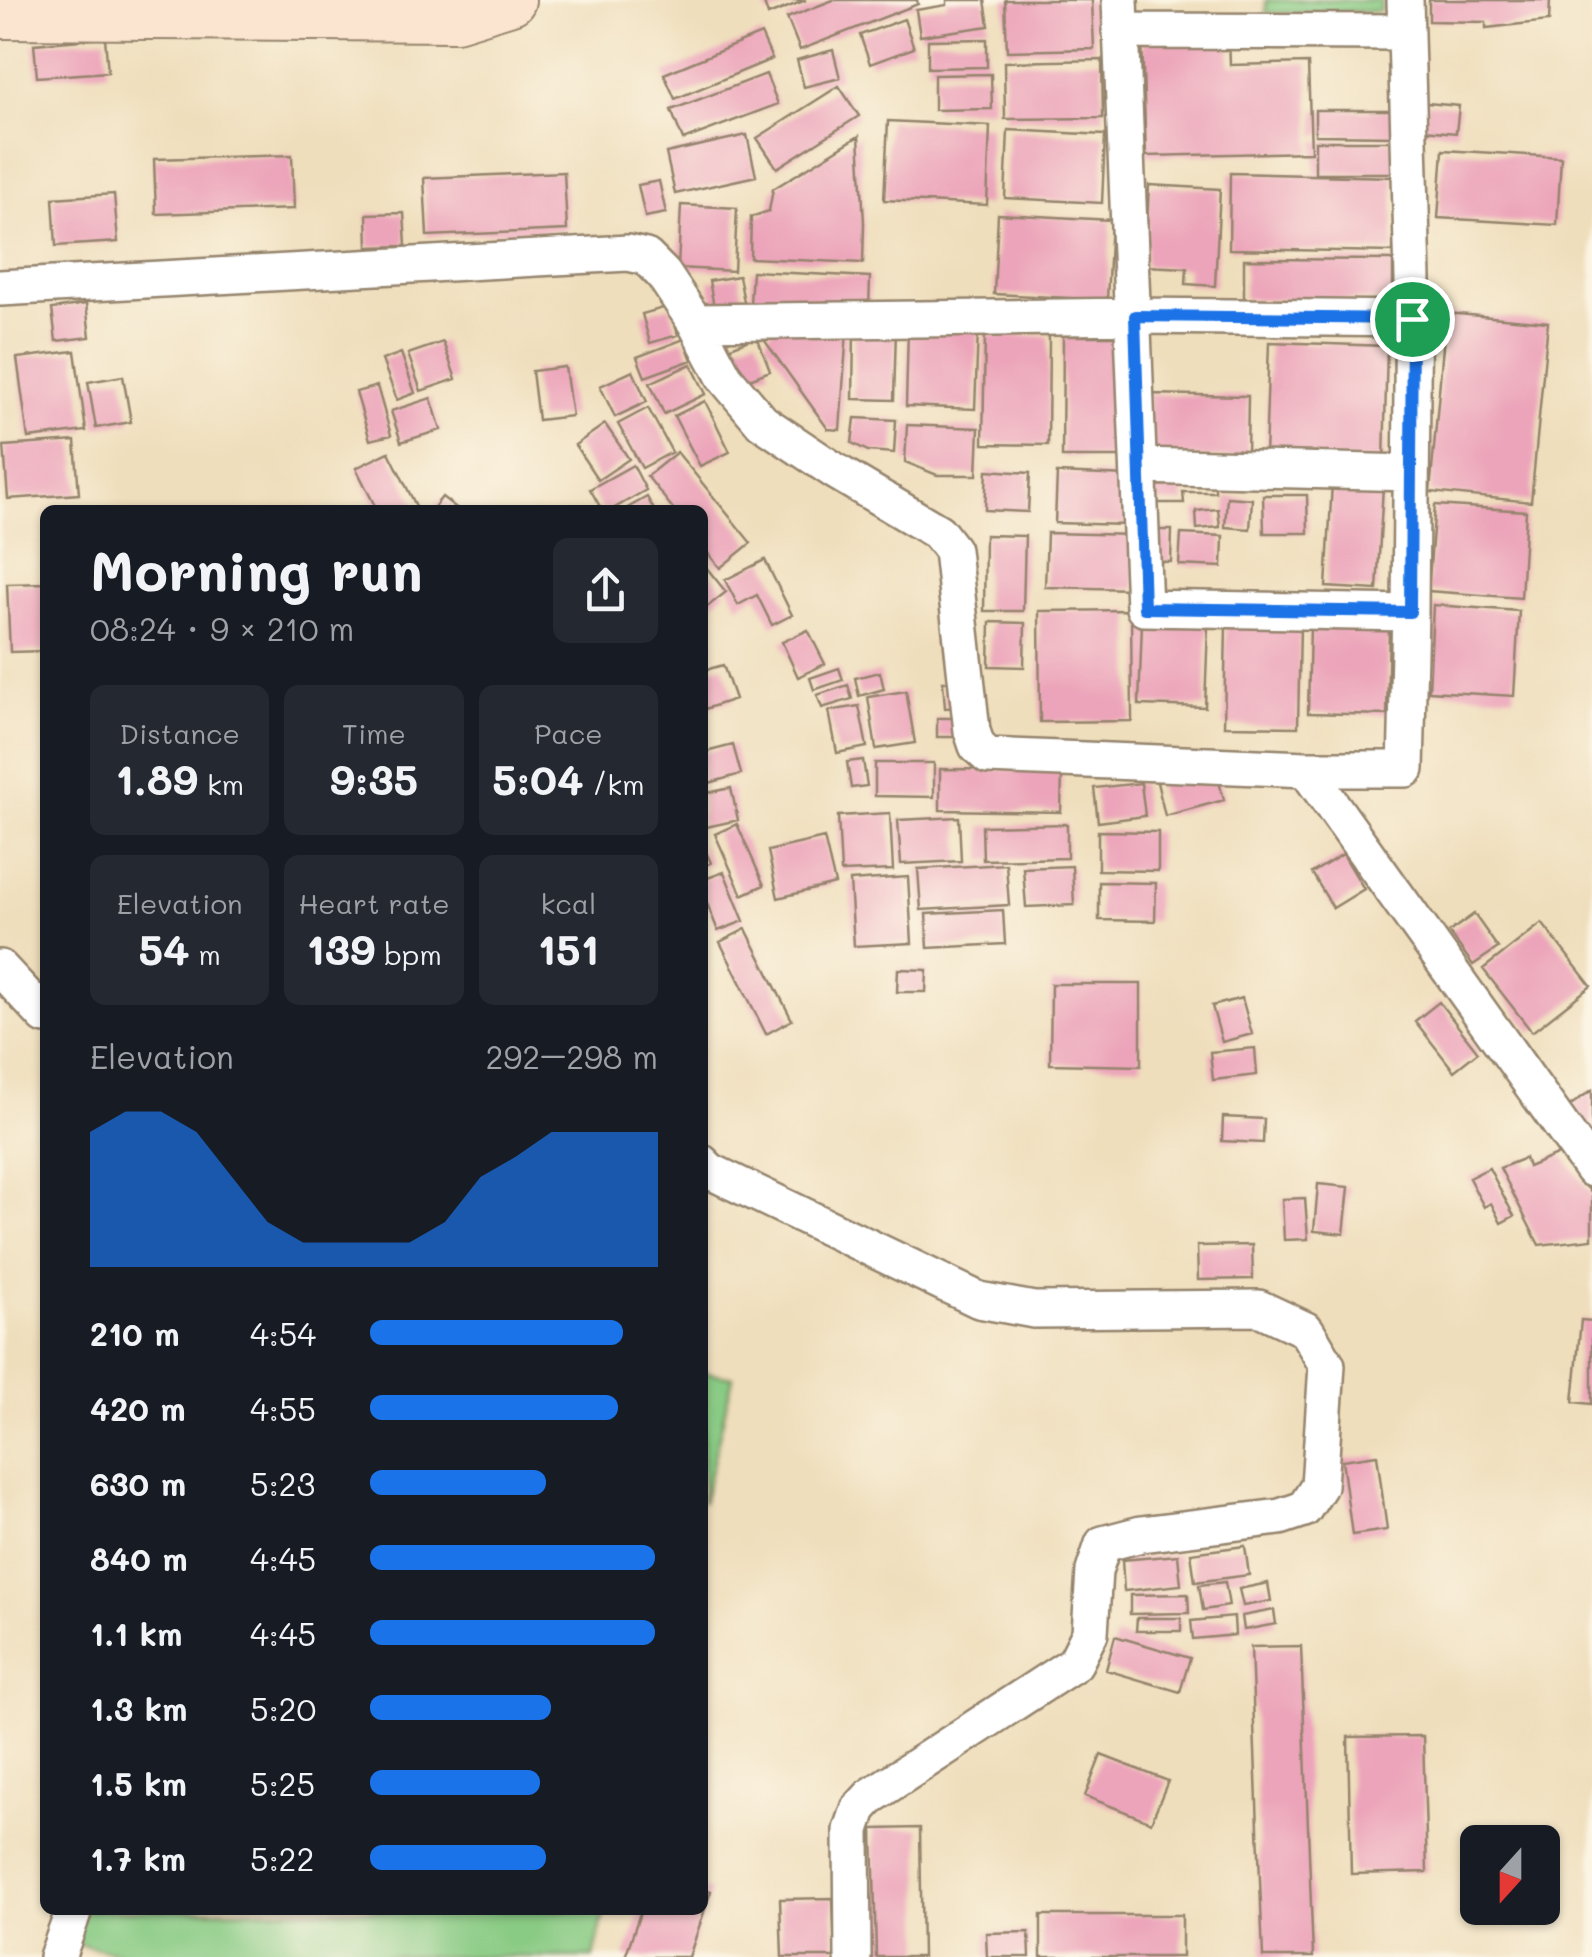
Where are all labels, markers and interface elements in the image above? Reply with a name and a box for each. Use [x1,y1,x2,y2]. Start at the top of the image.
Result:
pin [1370,277,1455,362]
icon: arrive [1385,292,1440,347]
text: Morning run [90,533,423,605]
button: share [553,538,658,643]
text: 08:24 · 9 × 210 m [90,607,354,649]
text: Distance [119,715,240,751]
text: Time [342,715,406,751]
text: Pace [534,715,603,751]
text: 1.89 [115,751,198,806]
text: 9:35 [330,751,418,806]
text: 5:04 [492,751,584,806]
text: km [198,766,244,802]
text: /km [584,766,644,802]
text: Elevation [117,885,243,921]
text: Heart rate [298,885,450,921]
text: kcal [540,885,596,921]
text: 54 [138,921,190,976]
text: 139 [306,921,375,976]
text: 151 [537,921,599,976]
text: m [190,936,221,972]
text: bpm [375,936,442,972]
text: Elevation [90,1035,234,1077]
text: 292–298 m [485,1035,658,1077]
text: 210 m [90,1312,180,1354]
text: 4:54 [250,1312,316,1354]
text: 420 m [90,1387,186,1429]
text: 4:55 [250,1387,316,1429]
text: 630 m [90,1462,186,1504]
text: 5:23 [250,1462,315,1504]
text: 840 m [90,1537,188,1579]
text: 4:45 [250,1537,316,1579]
text: 1.1 km [90,1612,182,1654]
text: 4:45 [250,1612,316,1654]
text: 1.3 km [90,1687,187,1729]
text: 5:20 [250,1687,316,1729]
text: 1.5 km [90,1762,187,1804]
text: 5:25 [250,1762,315,1804]
north arrow [1460,1825,1560,1925]
map controls [1460,1825,1560,1925]
text: 1.7 km [90,1837,186,1879]
text: 5:22 [250,1837,314,1879]

